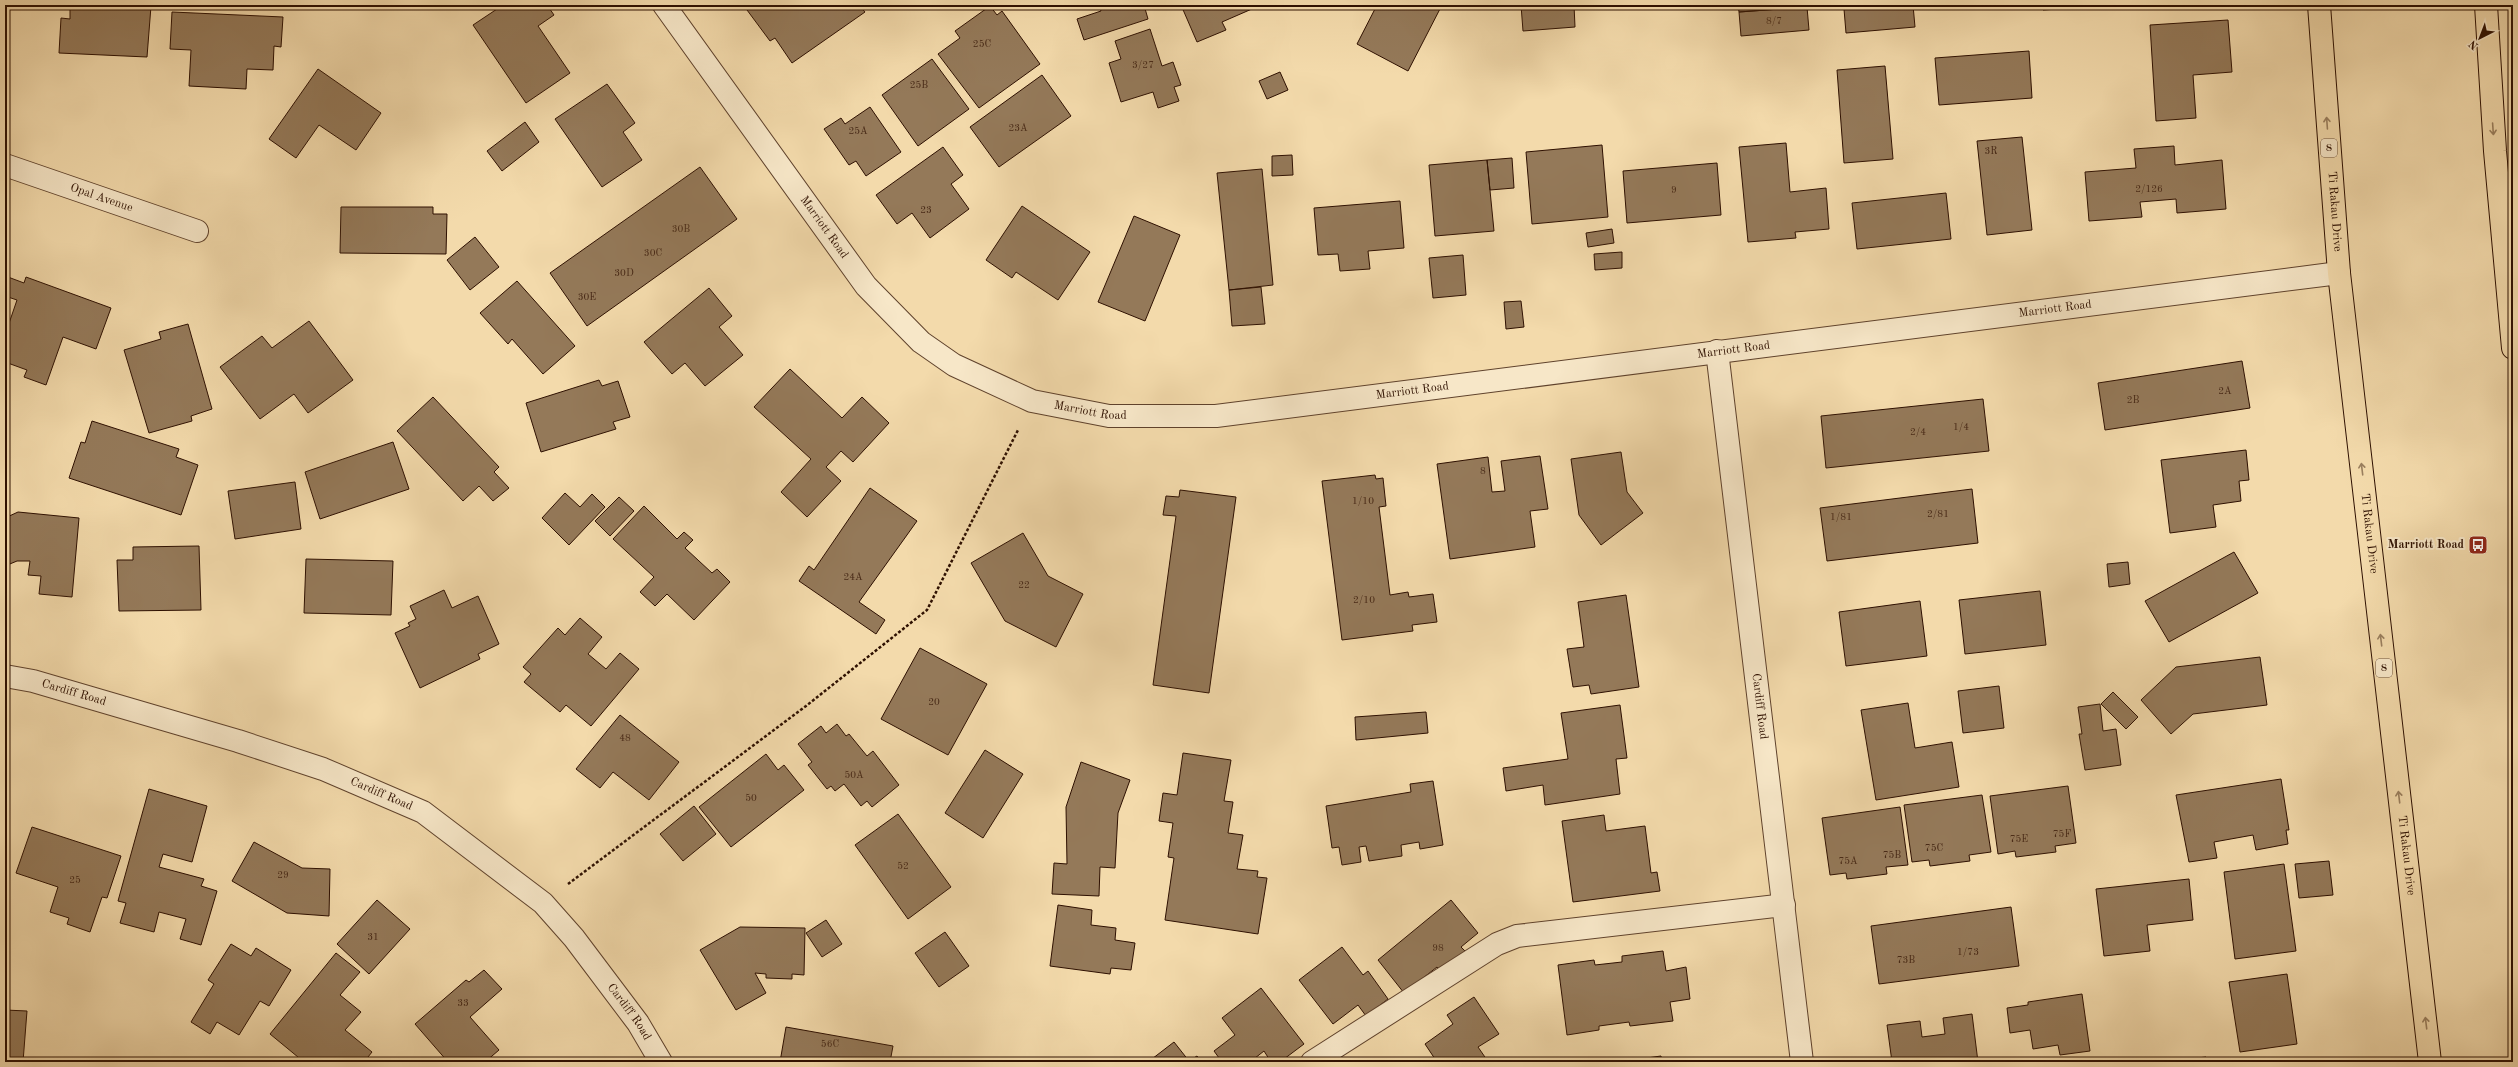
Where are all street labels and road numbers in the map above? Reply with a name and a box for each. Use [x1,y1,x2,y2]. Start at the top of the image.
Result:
road number: 8 [2321,139,2337,157]
street label: Ti Rakau Drive [2325,171,2343,253]
street label: Opal Avenue [69,182,135,215]
street label: Marriott Road [798,194,850,261]
street label: Marriott Road [2018,299,2092,320]
street label: Marriott Road [1696,339,1771,361]
street label: Marriott Road [1375,380,1450,402]
street label: Marriott Road [1053,399,1127,422]
street label: Ti Rakau Drive [2358,493,2380,575]
road number: 8 [2376,659,2392,677]
street label: Cardiff Road [1750,673,1769,740]
street label: Cardiff Road [40,678,107,708]
street label: Cardiff Road [348,775,414,813]
street label: Ti Rakau Drive [2396,815,2417,897]
street label: Cardiff Road [605,982,653,1042]

